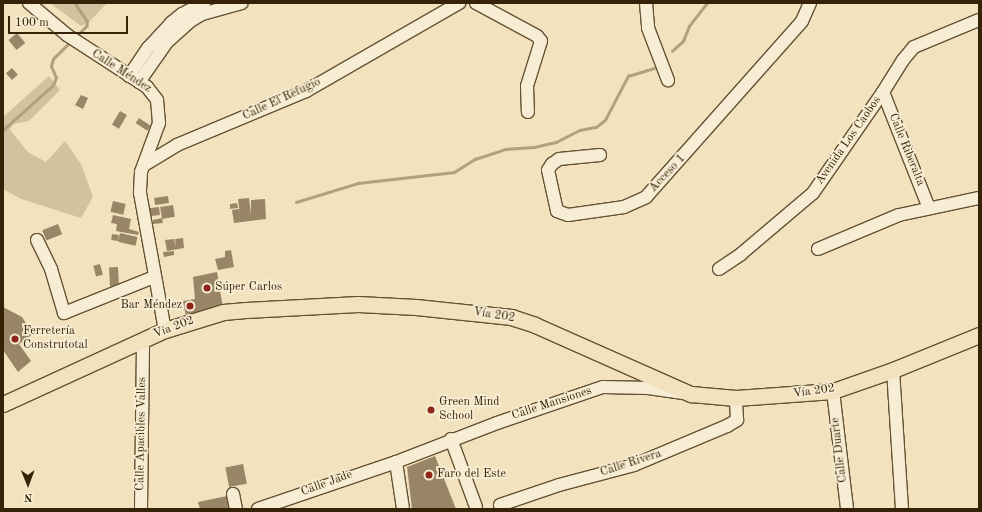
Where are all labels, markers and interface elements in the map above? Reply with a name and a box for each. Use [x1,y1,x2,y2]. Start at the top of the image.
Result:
scale bar [10,8,130,34]
text: 100 m [15,17,49,29]
street label: Calle Méndez [88,47,154,97]
street label: Calle El Refugio [241,76,323,124]
street label: Avenida Los Caobos [813,94,885,188]
street label: Calle Riberalta [885,112,927,188]
street label: Acceso 1 [647,152,689,196]
place label: Súper Carlos [215,281,282,295]
marker: Súper Carlos [202,283,212,293]
place label: Bar Méndez [120,299,182,313]
marker: Bar Méndez [185,301,195,311]
street label: Vía 202 [472,306,516,326]
street label: Vía 202 [152,314,196,342]
place label: Ferretería Construtotal [23,325,88,353]
marker: Ferretería Construtotal [10,334,20,344]
street label: Calle Apacibles Valles [134,377,150,491]
street label: Vía 202 [792,382,836,402]
street label: Calle Mansiones [510,384,594,424]
place label: Green Mind School [439,396,499,424]
marker: Green Mind School [426,405,436,415]
street label: Calle Duarte [829,417,851,483]
street label: Calle Rivera [599,447,663,481]
north arrow [8,464,48,504]
street label: Calle Jade [299,468,355,500]
place label: Faro del Este [437,468,506,482]
marker: Faro del Este [424,470,434,480]
text: N [24,491,33,502]

